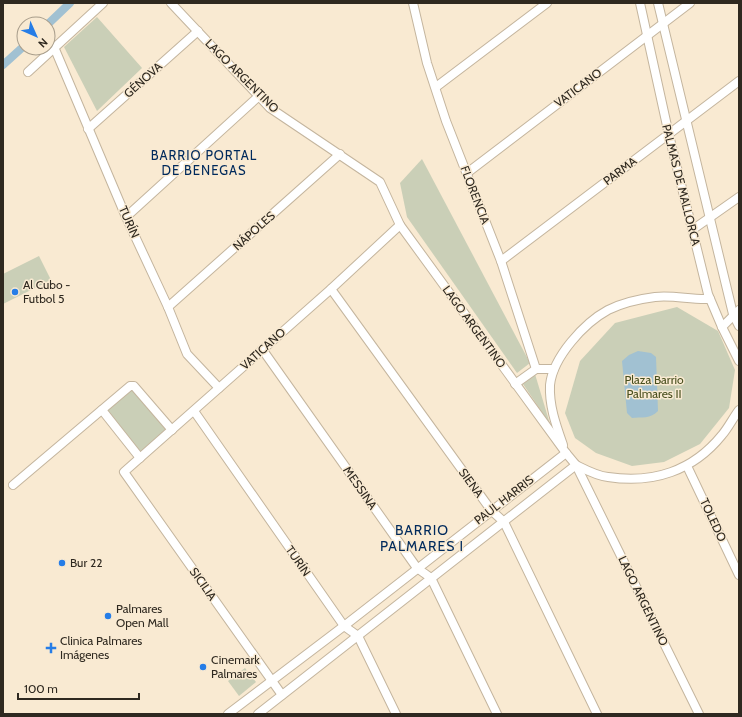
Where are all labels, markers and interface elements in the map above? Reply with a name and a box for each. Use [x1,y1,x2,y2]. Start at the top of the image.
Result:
north arrow [16,16,56,56]
text: N [35,35,51,51]
street label: LAGO ARGENTINO [202,36,282,116]
street label: GÉNOVA [120,58,165,101]
street label: VATICANO [551,65,604,110]
street label: PALMAS DE MALLORCA [659,122,704,248]
district label: BARRIO PORTAL DE BENEGAS [151,147,257,178]
street label: PARMA [600,153,640,188]
street label: FLORENCIA [457,163,494,227]
street label: TURÍN [116,203,143,240]
street label: NÁPOLES [229,208,278,253]
place label: Al Cubo - Futbol 5 [23,277,70,306]
street label: LAGO ARGENTINO [439,283,509,371]
marker: Al Cubo - Futbol 5 [10,287,20,297]
street label: VATICANO [237,325,288,373]
park label: Plaza Barrio Palmares II [624,372,684,401]
street label: MESSINA [340,463,381,513]
street label: SIENA [456,465,487,501]
street label: PAUL HARRIS [471,472,536,527]
street label: TOLEDO [697,496,730,544]
district label: BARRIO PALMARES I [380,521,464,555]
street label: TURÍN [283,543,314,579]
street label: LAGO ARGENTINO [615,553,672,648]
place label: Bur 22 [70,555,102,570]
marker: Bur 22 [57,558,67,568]
street label: SICILIA [187,564,221,604]
place label: Palmares Open Mall [116,601,169,630]
marker: Palmares Open Mall [103,611,113,621]
place label: Clinica Palmares Imágenes [60,633,142,662]
marker: Clinica Palmares Imágenes [45,642,57,654]
place label: Cinemark Palmares [211,652,260,681]
marker: Cinemark Palmares [198,662,208,672]
scale bar [18,675,139,701]
text: 100 m [24,681,58,696]

